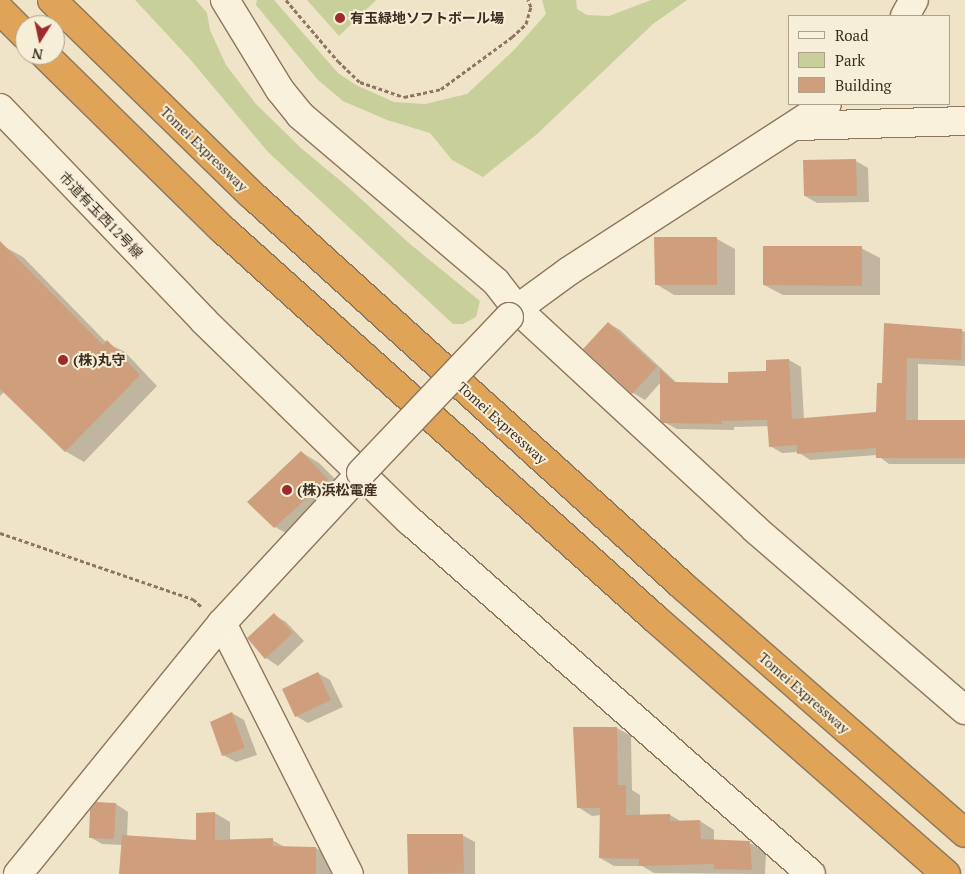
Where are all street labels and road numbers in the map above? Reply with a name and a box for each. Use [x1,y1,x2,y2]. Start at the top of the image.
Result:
street label: Tomei Expressway [157,103,251,195]
street label: 市道有玉西12号線 [56,169,146,261]
street label: Tomei Expressway [454,378,550,468]
street label: Tomei Expressway [755,649,853,737]

